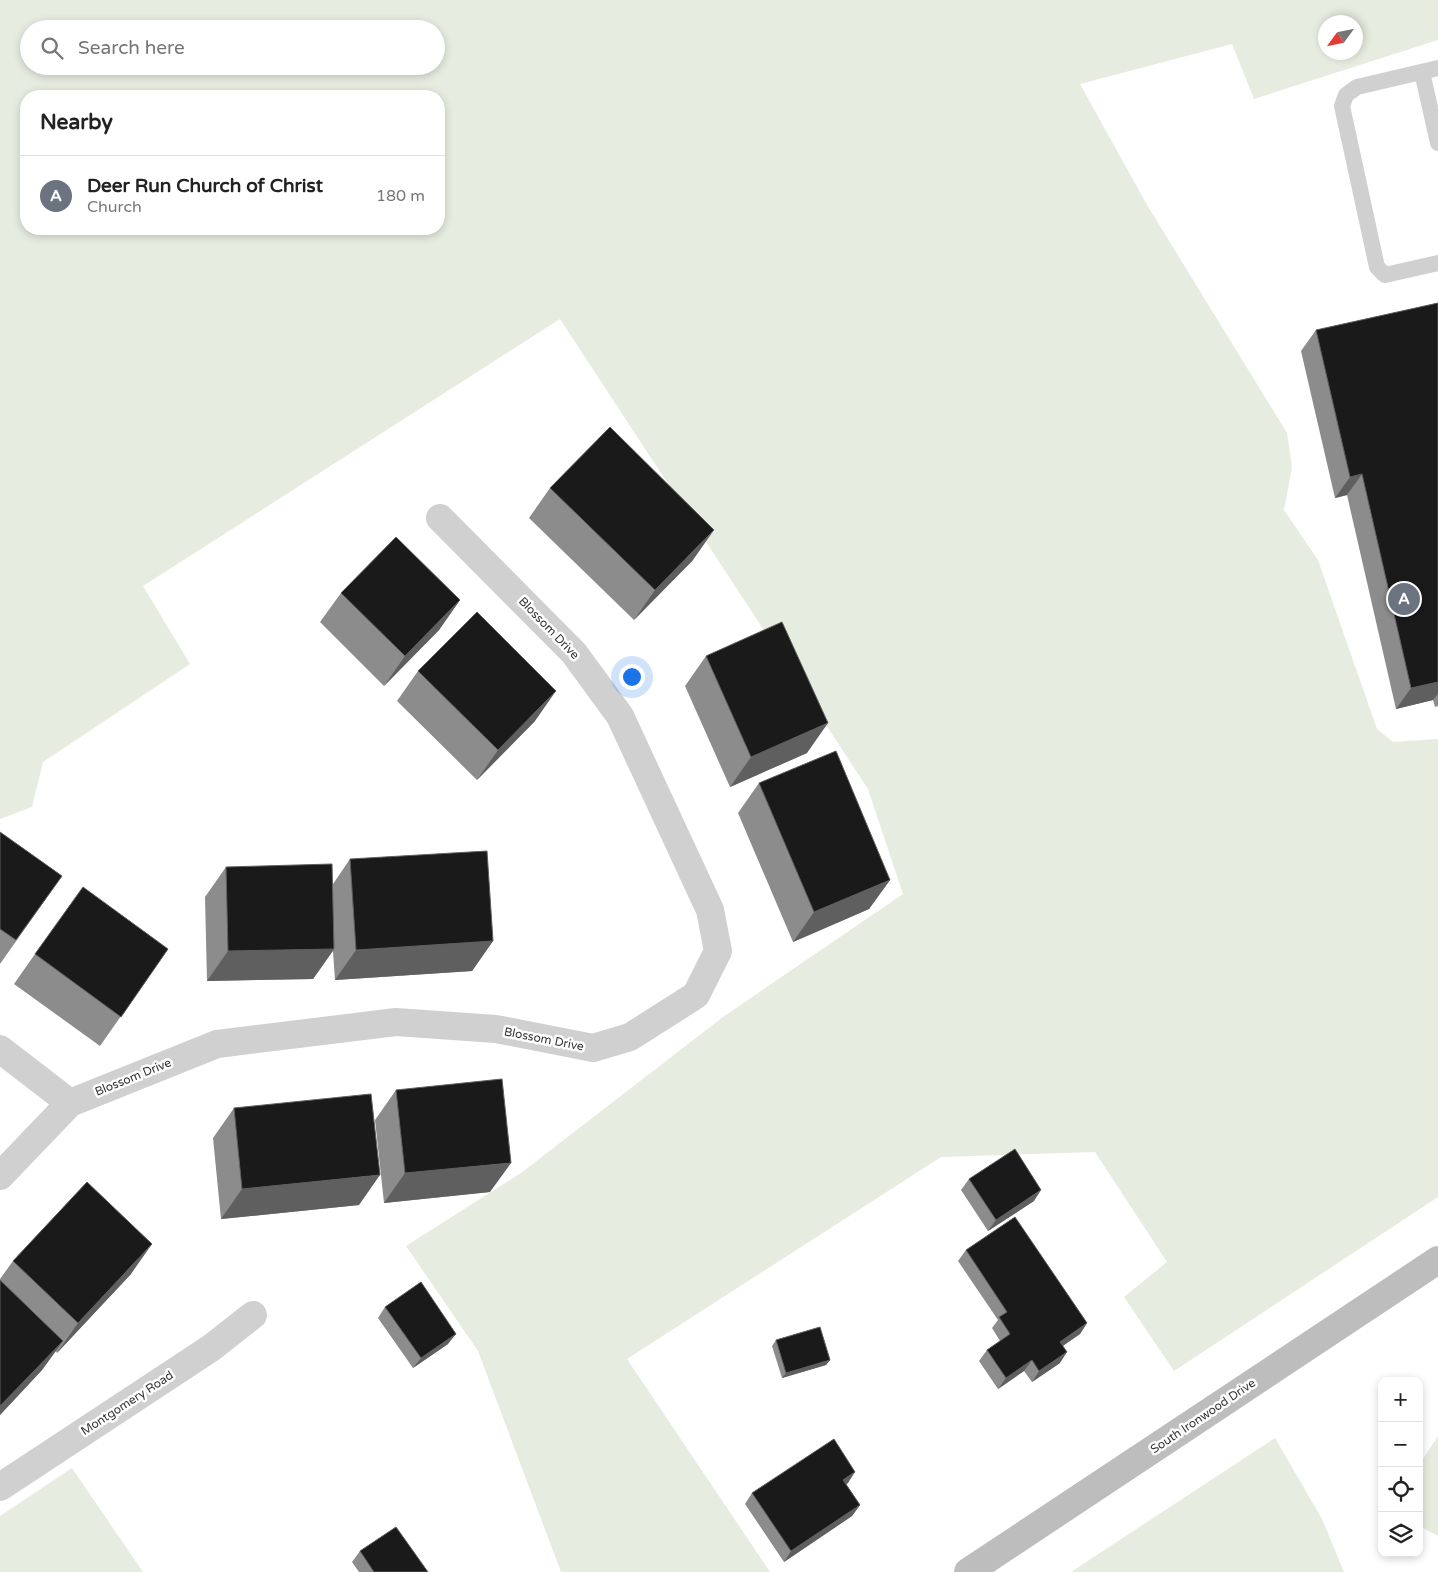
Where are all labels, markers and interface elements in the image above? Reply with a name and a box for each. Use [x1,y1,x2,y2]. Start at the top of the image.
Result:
north arrow [1318,15,1363,60]
search box [20,20,445,75]
icon: search [38,34,66,62]
text: Search here [78,37,185,59]
text: Nearby [40,110,113,135]
text: Deer Run Church of Christ [87,175,323,197]
text: A [50,186,62,206]
text: 180 m [376,186,425,206]
text: Church [87,197,142,217]
pin: A [1388,580,1420,618]
street label: Blossom Drive [516,594,582,662]
your location [619,664,645,690]
street label: Blossom Drive [503,1024,585,1054]
street label: Blossom Drive [93,1055,173,1099]
street label: Montgomery Road [78,1368,176,1438]
street label: South Ironwood Drive [1148,1376,1258,1456]
map controls [1378,1377,1423,1557]
button: + [1378,1377,1423,1422]
button: − [1378,1422,1423,1467]
button: locate [1378,1467,1423,1512]
button: layers [1378,1512,1423,1557]

